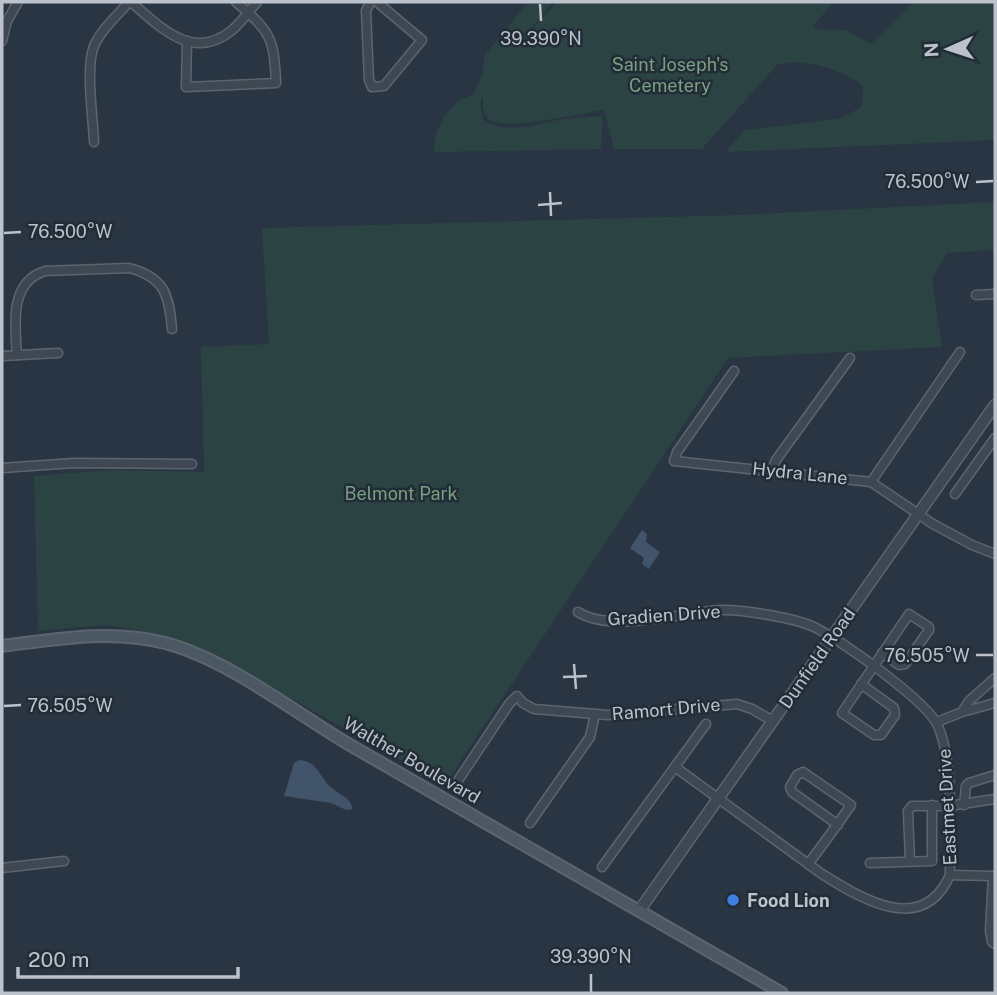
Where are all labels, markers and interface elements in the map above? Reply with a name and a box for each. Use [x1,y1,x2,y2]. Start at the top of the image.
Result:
north arrow [913,14,983,84]
text: 39.390°N [500,28,582,49]
text: N [920,42,942,58]
park label: Saint Joseph's Cemetery [612,54,728,96]
text: 76.500°W [885,171,969,192]
text: 76.500°W [28,221,112,242]
street label: Hydra Lane [751,458,849,488]
park label: Belmont Park [344,483,458,504]
street label: Gradien Drive [607,601,721,629]
street label: Dunfield Road [775,604,859,712]
text: 76.505°W [884,645,970,666]
street label: Ramort Drive [611,694,721,724]
text: 76.505°W [27,695,113,716]
street label: Walther Boulevard [340,712,484,808]
street label: Eastmet Drive [933,748,961,866]
place label: Food Lion [747,890,830,911]
marker: Food Lion [725,892,741,908]
scale bar [18,936,238,980]
text: 39.390°N [550,946,632,967]
text: 200 m [28,947,89,972]

